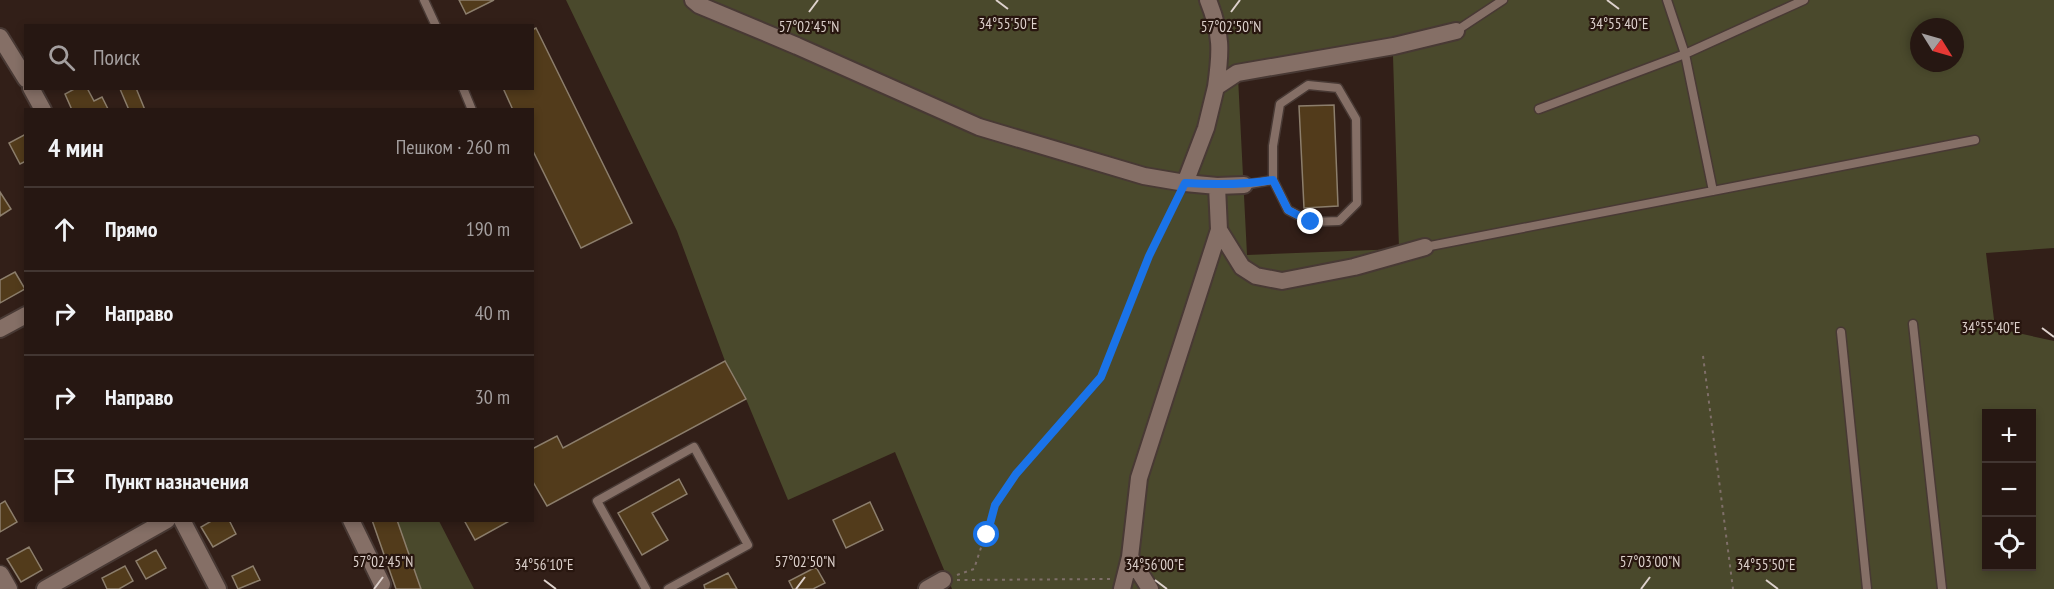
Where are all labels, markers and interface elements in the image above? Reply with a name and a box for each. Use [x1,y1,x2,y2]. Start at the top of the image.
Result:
text: 34°55'50"E [978,14,1038,33]
text: 34°55'40"E [1589,14,1649,33]
text: 57°02'45"N [779,17,839,36]
text: 57°02'50"N [1201,17,1261,36]
north arrow [1910,18,1964,72]
search box [24,24,534,90]
icon: search [45,41,78,74]
text: Поиск [93,43,140,71]
text: 4 мин [48,131,103,164]
text: Пешком · 260 m [396,134,510,160]
route end [1297,208,1323,234]
icon: ahead [48,213,81,246]
text: Прямо [105,215,158,243]
text: 190 m [466,216,510,242]
icon: right [48,297,81,330]
text: Направо [105,299,173,327]
text: 40 m [475,300,510,326]
text: 34°55'40"E [1961,318,2021,337]
icon: right [48,381,81,414]
text: Направо [105,383,173,411]
text: 30 m [475,384,510,410]
map controls [1982,409,2036,571]
button: + [1982,409,2036,463]
button: − [1982,463,2036,517]
icon: arrive [48,465,81,498]
text: Пункт назначения [105,467,249,495]
button: locate [1982,517,2036,571]
route start [973,521,999,547]
text: 57°02'45"N [353,552,413,571]
text: 57°02'50"N [775,552,835,571]
text: 57°03'00"N [1620,552,1680,571]
text: 34°56'10"E [514,555,574,574]
text: 34°56'00"E [1125,555,1185,574]
text: 34°55'50"E [1736,555,1796,574]

